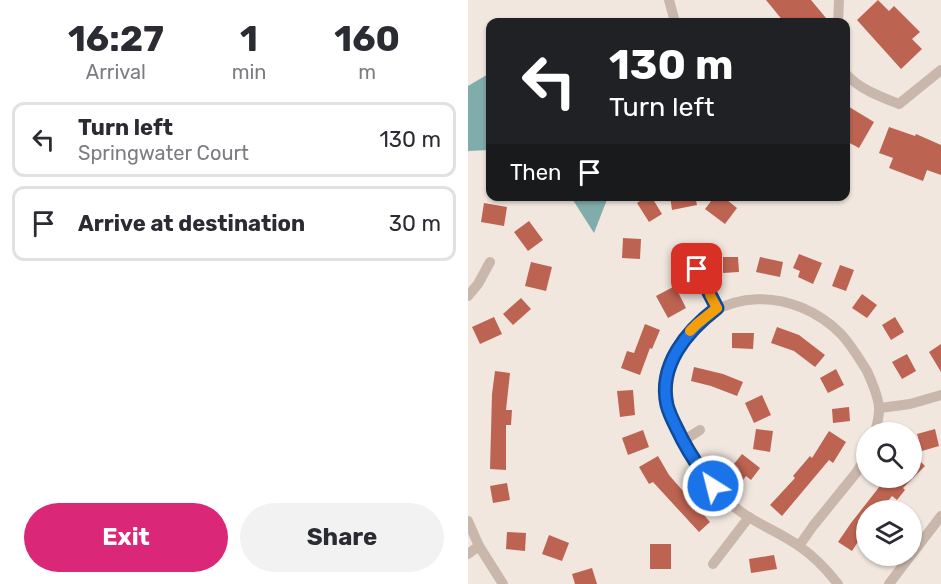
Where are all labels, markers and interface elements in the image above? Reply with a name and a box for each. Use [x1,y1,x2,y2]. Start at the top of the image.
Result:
text: 16:27 [68,17,164,60]
text: 1 [240,17,258,60]
text: 160 [334,17,400,60]
text: 130 m [609,40,734,90]
icon: left [510,42,588,120]
text: Arrival [86,60,146,84]
text: min [232,60,266,84]
text: m [358,60,376,84]
text: Turn left [609,91,714,123]
text: Turn left [78,114,173,141]
icon: left [27,123,60,156]
text: 130 m [379,126,441,153]
text: Springwater Court [78,141,249,165]
icon: arrive [573,156,606,189]
text: Then [510,159,561,186]
icon: arrive [27,207,60,240]
text: Arrive at destination [78,210,305,237]
text: 30 m [389,210,441,237]
pin [671,243,722,294]
icon: arrive [680,252,713,285]
map controls [856,422,922,566]
button: search [856,422,922,488]
position arrow [681,454,745,518]
button: layers [856,500,922,566]
button: Exit [24,503,228,572]
button: Share [240,503,444,572]

